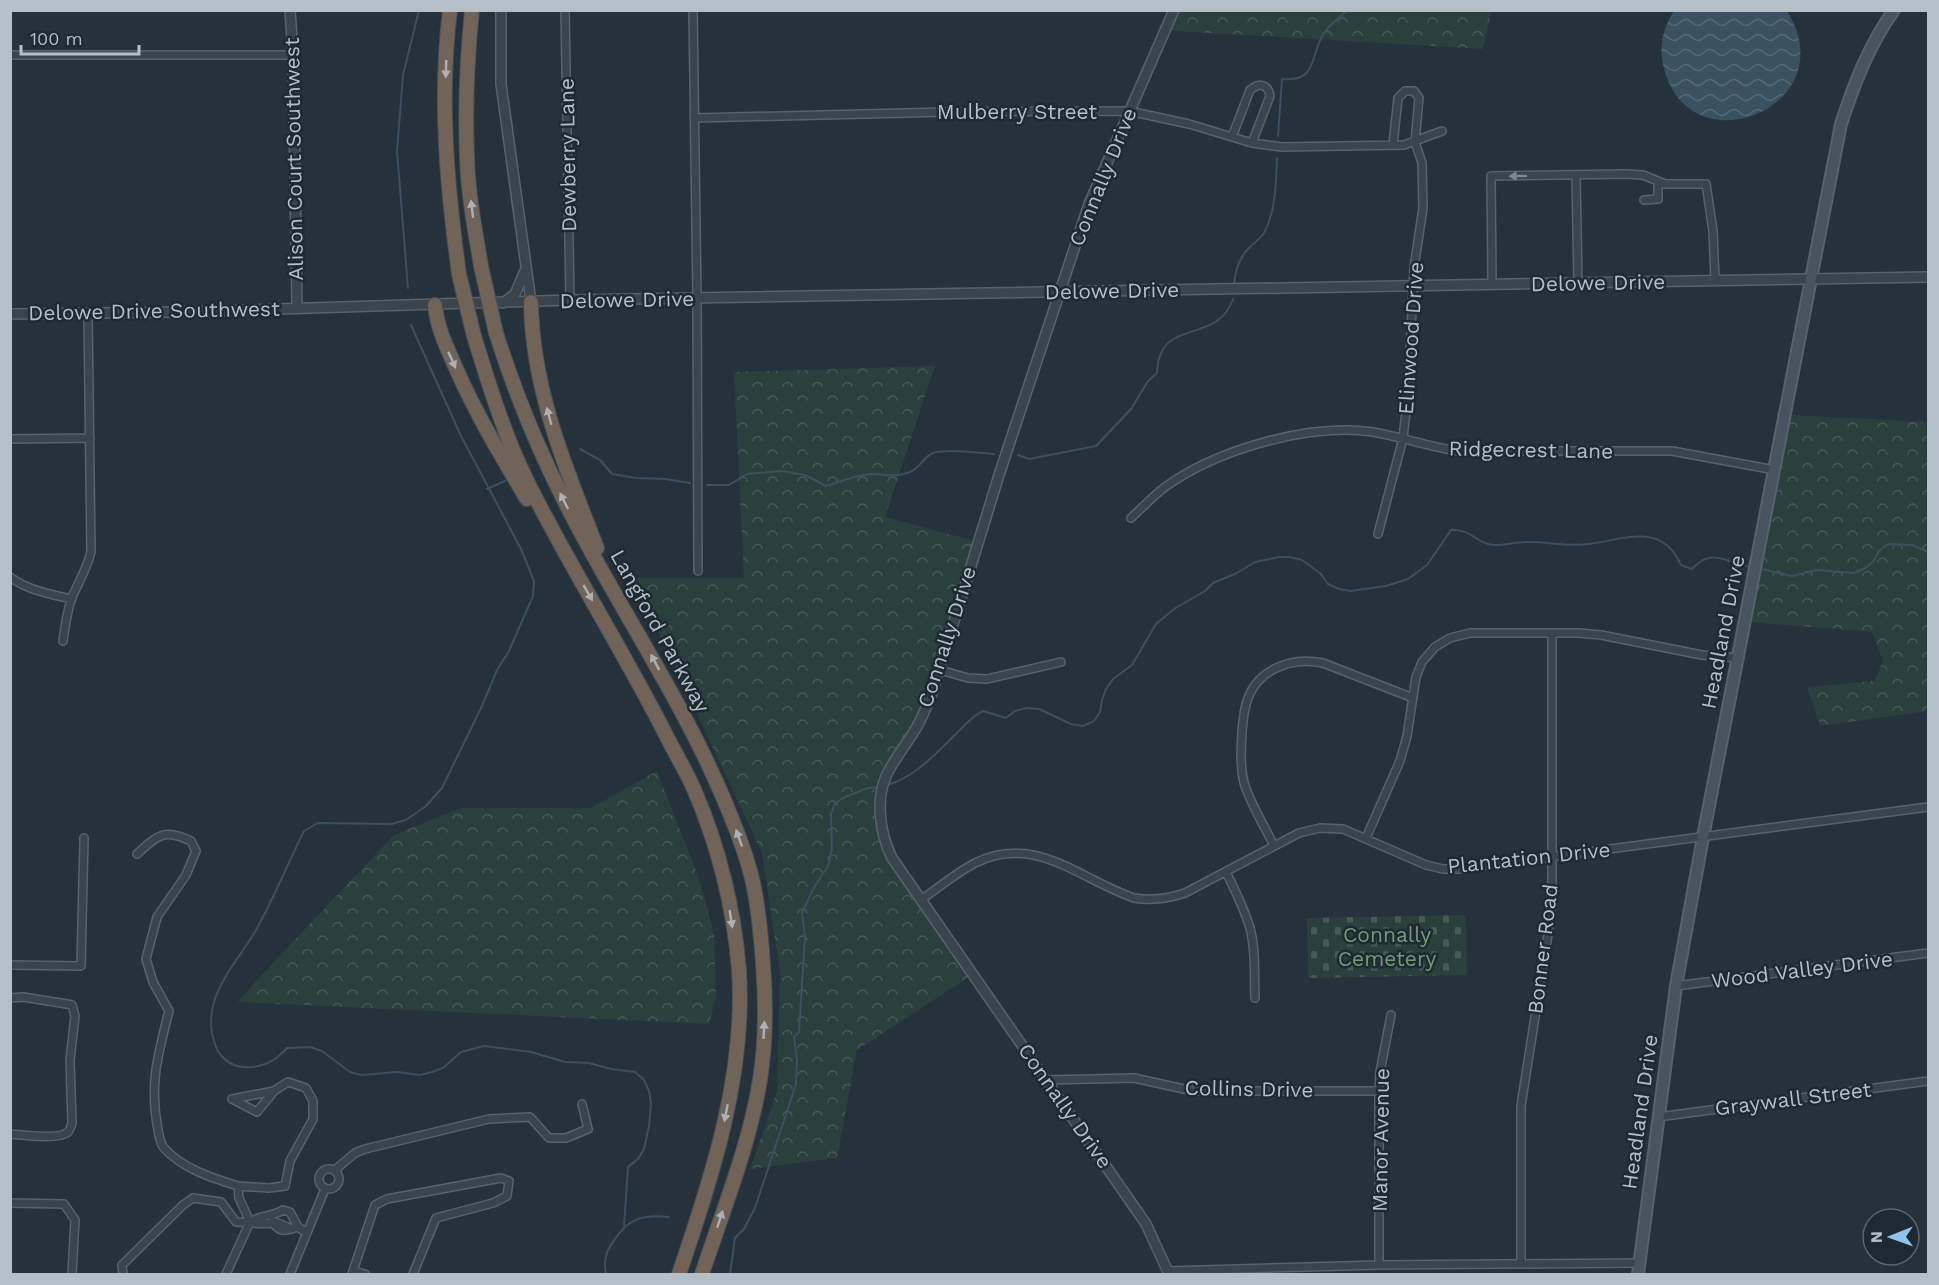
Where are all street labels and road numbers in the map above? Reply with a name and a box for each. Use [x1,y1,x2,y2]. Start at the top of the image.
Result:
street label: Alison Court Southwest [279,37,308,281]
street label: Dewberry Lane [554,78,581,232]
street label: Mulberry Street [937,99,1097,124]
street label: Connally Drive [1063,104,1142,250]
street label: Elinwood Drive [1393,261,1428,415]
street label: Delowe Drive [1530,269,1666,296]
street label: Delowe Drive [1044,277,1180,304]
street label: Delowe Drive [559,286,695,313]
street label: Delowe Drive Southwest [28,296,280,325]
street label: Ridgecrest Lane [1448,436,1614,463]
street label: Langford Parkway [605,545,716,717]
street label: Headland Drive [1695,553,1750,711]
street label: Connally Drive [912,563,981,711]
street label: Plantation Drive [1446,837,1612,878]
street label: Bonner Road [1522,882,1563,1015]
street label: Wood Valley Drive [1710,946,1894,993]
street label: Headland Drive [1616,1033,1663,1191]
street label: Connally Drive [1013,1038,1118,1173]
street label: Manor Avenue [1367,1068,1394,1212]
street label: Collins Drive [1184,1075,1314,1102]
street label: Graywall Street [1713,1076,1873,1120]

